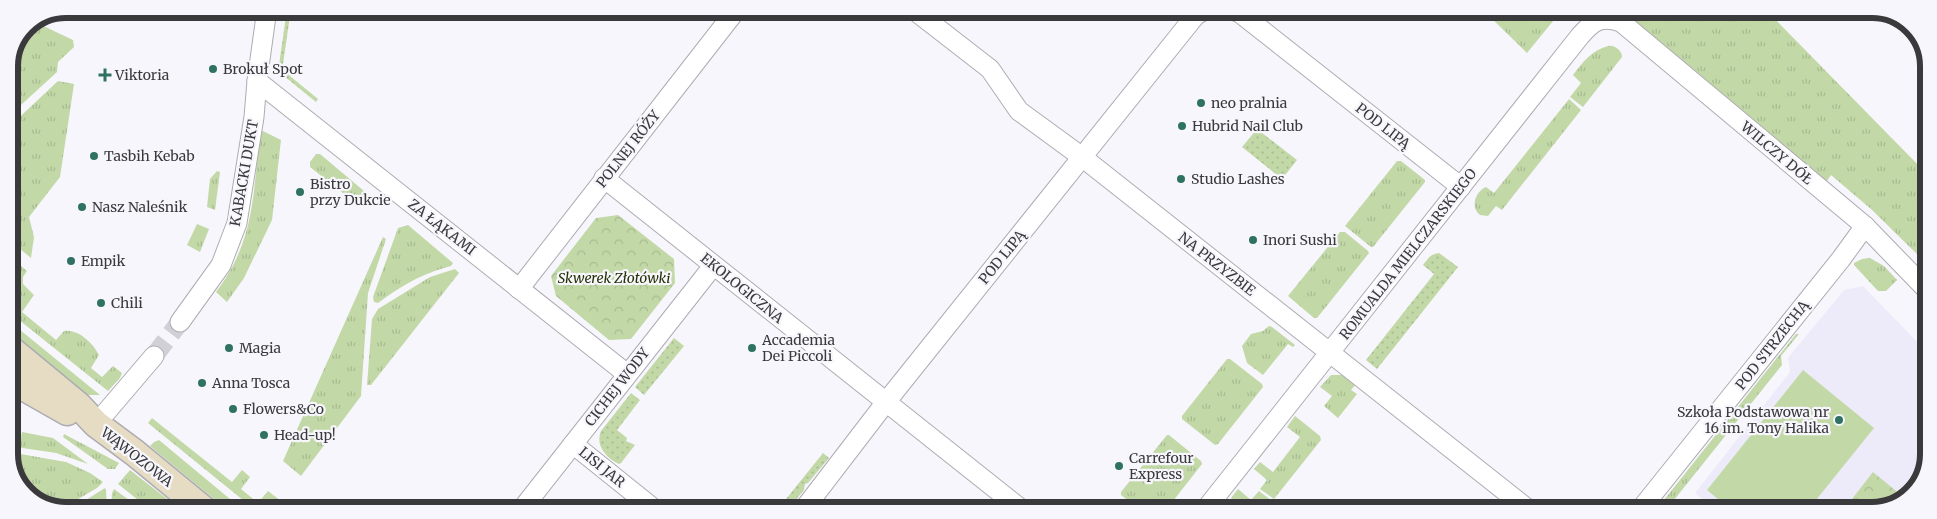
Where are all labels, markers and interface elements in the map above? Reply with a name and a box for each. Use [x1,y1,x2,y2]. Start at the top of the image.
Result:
place label: Brokuł Spot [223,60,303,78]
marker: Brokuł Spot [207,63,219,75]
place label: Viktoria [114,66,170,84]
marker: Viktoria [99,69,111,81]
place label: neo pralnia [1211,94,1288,112]
marker: neo pralnia [1195,97,1207,109]
street label: POD LIPĄ [1352,99,1414,153]
street label: POLNEJ RÓŻY [592,106,664,191]
place label: Hubrid Nail Club [1192,117,1303,135]
street label: WILCZY DÓŁ [1736,117,1817,189]
street label: KABACKI DUKT [226,118,262,228]
marker: Hubrid Nail Club [1176,120,1188,132]
place label: Tasbih Kebab [104,147,195,165]
marker: Tasbih Kebab [88,150,100,162]
street label: ROMUALDA MIELCZARSKIEGO [1336,165,1480,343]
place label: Studio Lashes [1191,170,1285,188]
marker: Studio Lashes [1175,173,1187,185]
place label: Bistro przy Dukcie [310,175,391,209]
marker: Bistro przy Dukcie [294,186,306,198]
street label: ZA ŁĄKAMI [404,195,480,259]
place label: Nasz Naleśnik [92,198,187,216]
marker: Nasz Naleśnik [76,201,88,213]
street label: POD LIPĄ [975,226,1029,288]
street label: NA PRZYZBIE [1175,228,1259,300]
place label: Inori Sushi [1263,231,1337,249]
marker: Inori Sushi [1247,234,1259,246]
street label: EKOLOGICZNA [697,249,787,327]
place label: Empik [81,252,126,270]
marker: Empik [65,255,77,267]
park label: Skwerek Złotówki [558,269,670,287]
place label: Chili [111,294,143,312]
street label: POD STRZECHĄ [1731,296,1813,393]
marker: Chili [95,297,107,309]
place label: Accademia Dei Piccoli [761,331,836,365]
place label: Magia [239,339,281,357]
marker: Magia [223,342,235,354]
marker: Accademia Dei Piccoli [746,342,758,354]
street label: CICHEJ WODY [581,343,654,430]
place label: Anna Tosca [211,374,291,392]
marker: Anna Tosca [196,377,208,389]
place label: Flowers&Co [243,400,324,418]
marker: Flowers&Co [227,403,239,415]
place label: Szkoła Podstawowa nr 16 im. Tony Halika [1677,403,1829,437]
marker: Szkoła Podstawowa nr 16 im. Tony Halika [1833,414,1845,426]
street label: WĄWOZOWA [97,423,177,491]
place label: Head-up! [274,426,336,444]
marker: Head-up! [258,429,270,441]
street label: LISI JAR [575,443,629,491]
place label: Carrefour Express [1129,449,1194,483]
marker: Carrefour Express [1113,460,1125,472]

